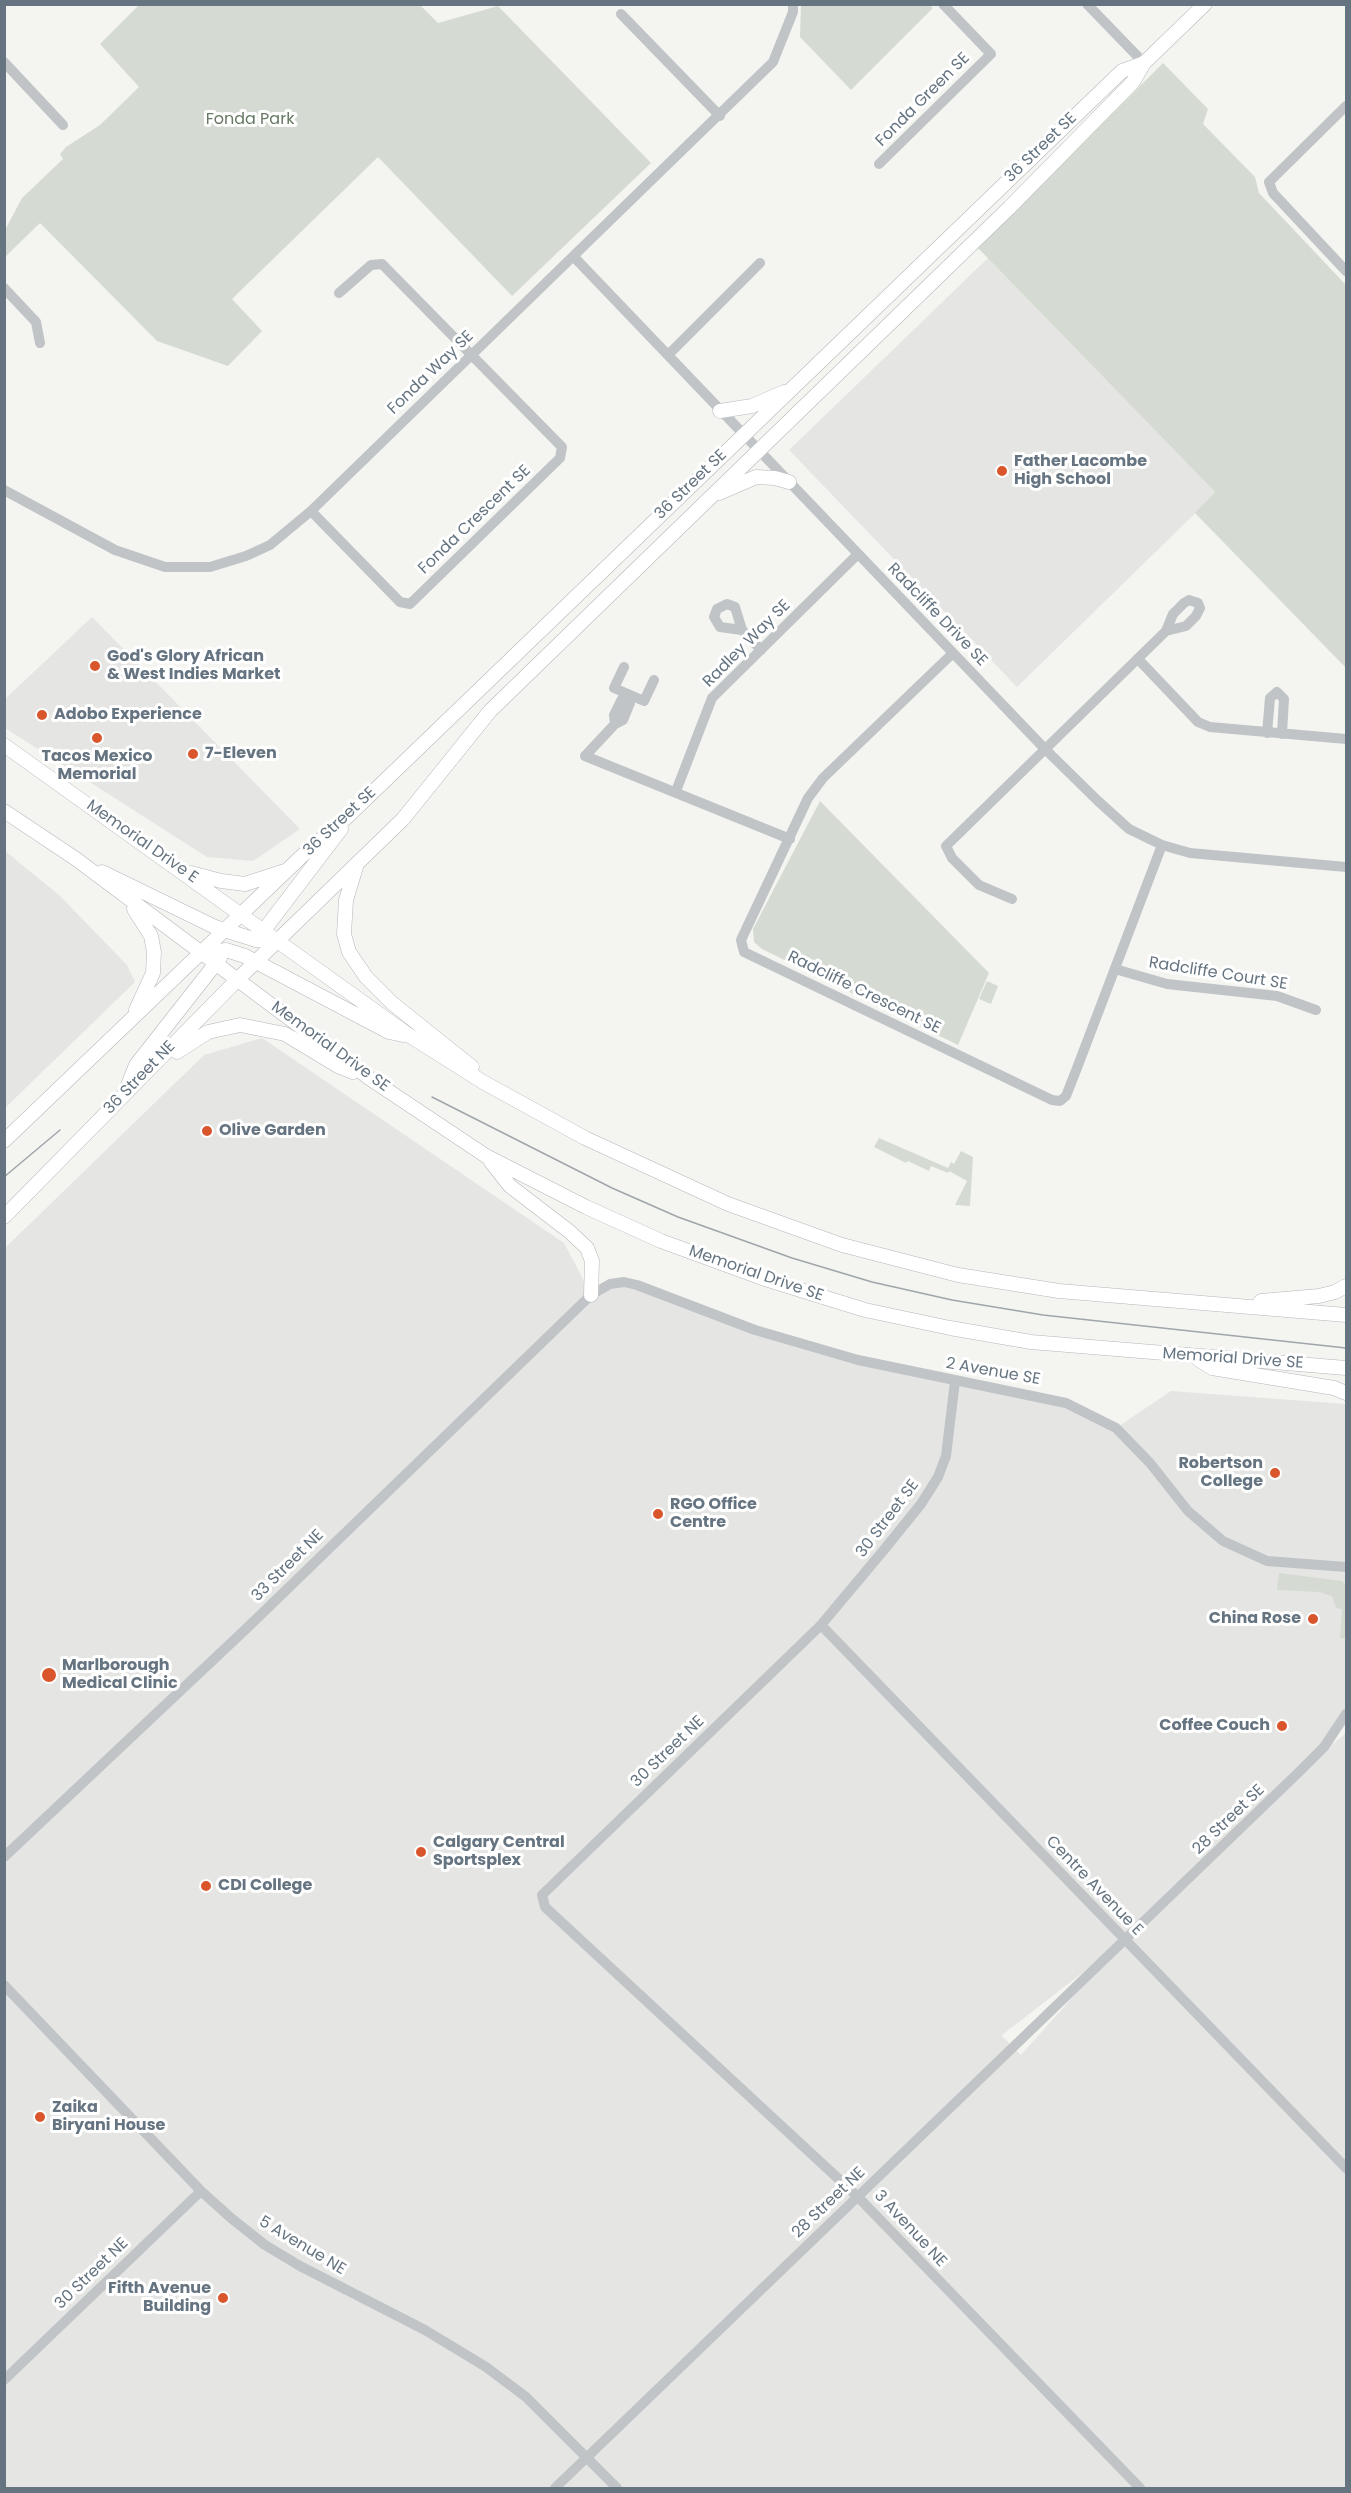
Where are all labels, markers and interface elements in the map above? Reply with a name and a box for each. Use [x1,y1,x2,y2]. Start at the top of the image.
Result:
street label: Fonda Green SE [872,49,974,151]
street label: 36 Street SE [1001,109,1081,187]
park label: Fonda Park [206,110,294,130]
street label: Fonda Way SE [384,327,478,419]
street label: 36 Street SE [651,446,731,524]
place label: Father Lacombe High School [1014,452,1147,490]
street label: Fonda Crescent SE [415,461,535,579]
marker: Father Lacombe High School [995,464,1009,478]
street label: Radcliffe Drive SE [883,560,991,670]
street label: Radley Way SE [699,596,795,692]
place label: God's Glory African & West Indies Market [107,647,281,685]
marker: God's Glory African & West Indies Market [88,659,102,673]
place label: Adobo Experience [54,705,202,725]
marker: Adobo Experience [35,708,49,722]
marker: Tacos Mexico Memorial [90,731,104,745]
place label: 7-Eleven [205,744,277,764]
place label: Tacos Mexico Memorial [41,747,153,785]
marker: 7-Eleven [186,747,200,761]
street label: 36 Street SE [300,783,380,861]
street label: Memorial Drive E [82,796,202,888]
street label: Radcliffe Crescent SE [784,948,944,1038]
street label: Radcliffe Court SE [1147,954,1289,994]
street label: Memorial Drive SE [267,998,393,1096]
street label: 36 Street NE [100,1037,180,1119]
place label: Olive Garden [219,1121,326,1141]
marker: Olive Garden [200,1124,214,1138]
street label: Memorial Drive SE [686,1242,826,1306]
street label: Memorial Drive SE [1162,1344,1304,1374]
street label: 2 Avenue SE [944,1354,1042,1390]
place label: Robertson College [1178,1454,1263,1492]
marker: Robertson College [1268,1466,1282,1480]
street label: 30 Street SE [853,1476,923,1562]
place label: RGO Office Centre [670,1495,757,1533]
marker: RGO Office Centre [651,1507,665,1521]
street label: 33 Street NE [248,1526,328,1606]
place label: China Rose [1209,1609,1301,1629]
marker: China Rose [1306,1612,1320,1626]
place label: Marlborough Medical Clinic [62,1656,178,1694]
marker: Marlborough Medical Clinic [40,1666,58,1684]
street label: 30 Street NE [627,1712,709,1792]
place label: Coffee Couch [1159,1716,1270,1736]
marker: Coffee Couch [1275,1719,1289,1733]
street label: 28 Street SE [1189,1781,1269,1859]
street label: Centre Avenue E [1042,1832,1146,1940]
place label: Calgary Central Sportsplex [433,1833,565,1871]
marker: Calgary Central Sportsplex [414,1845,428,1859]
place label: CDI College [218,1876,312,1896]
marker: CDI College [199,1879,213,1893]
place label: Zaika Biryani House [52,2098,165,2136]
marker: Zaika Biryani House [33,2110,47,2124]
street label: 28 Street NE [788,2163,870,2243]
street label: 3 Avenue NE [870,2187,950,2271]
street label: 5 Avenue NE [255,2213,349,2279]
street label: 30 Street NE [51,2234,133,2314]
place label: Fifth Avenue Building [108,2279,211,2317]
marker: Fifth Avenue Building [216,2291,230,2305]

